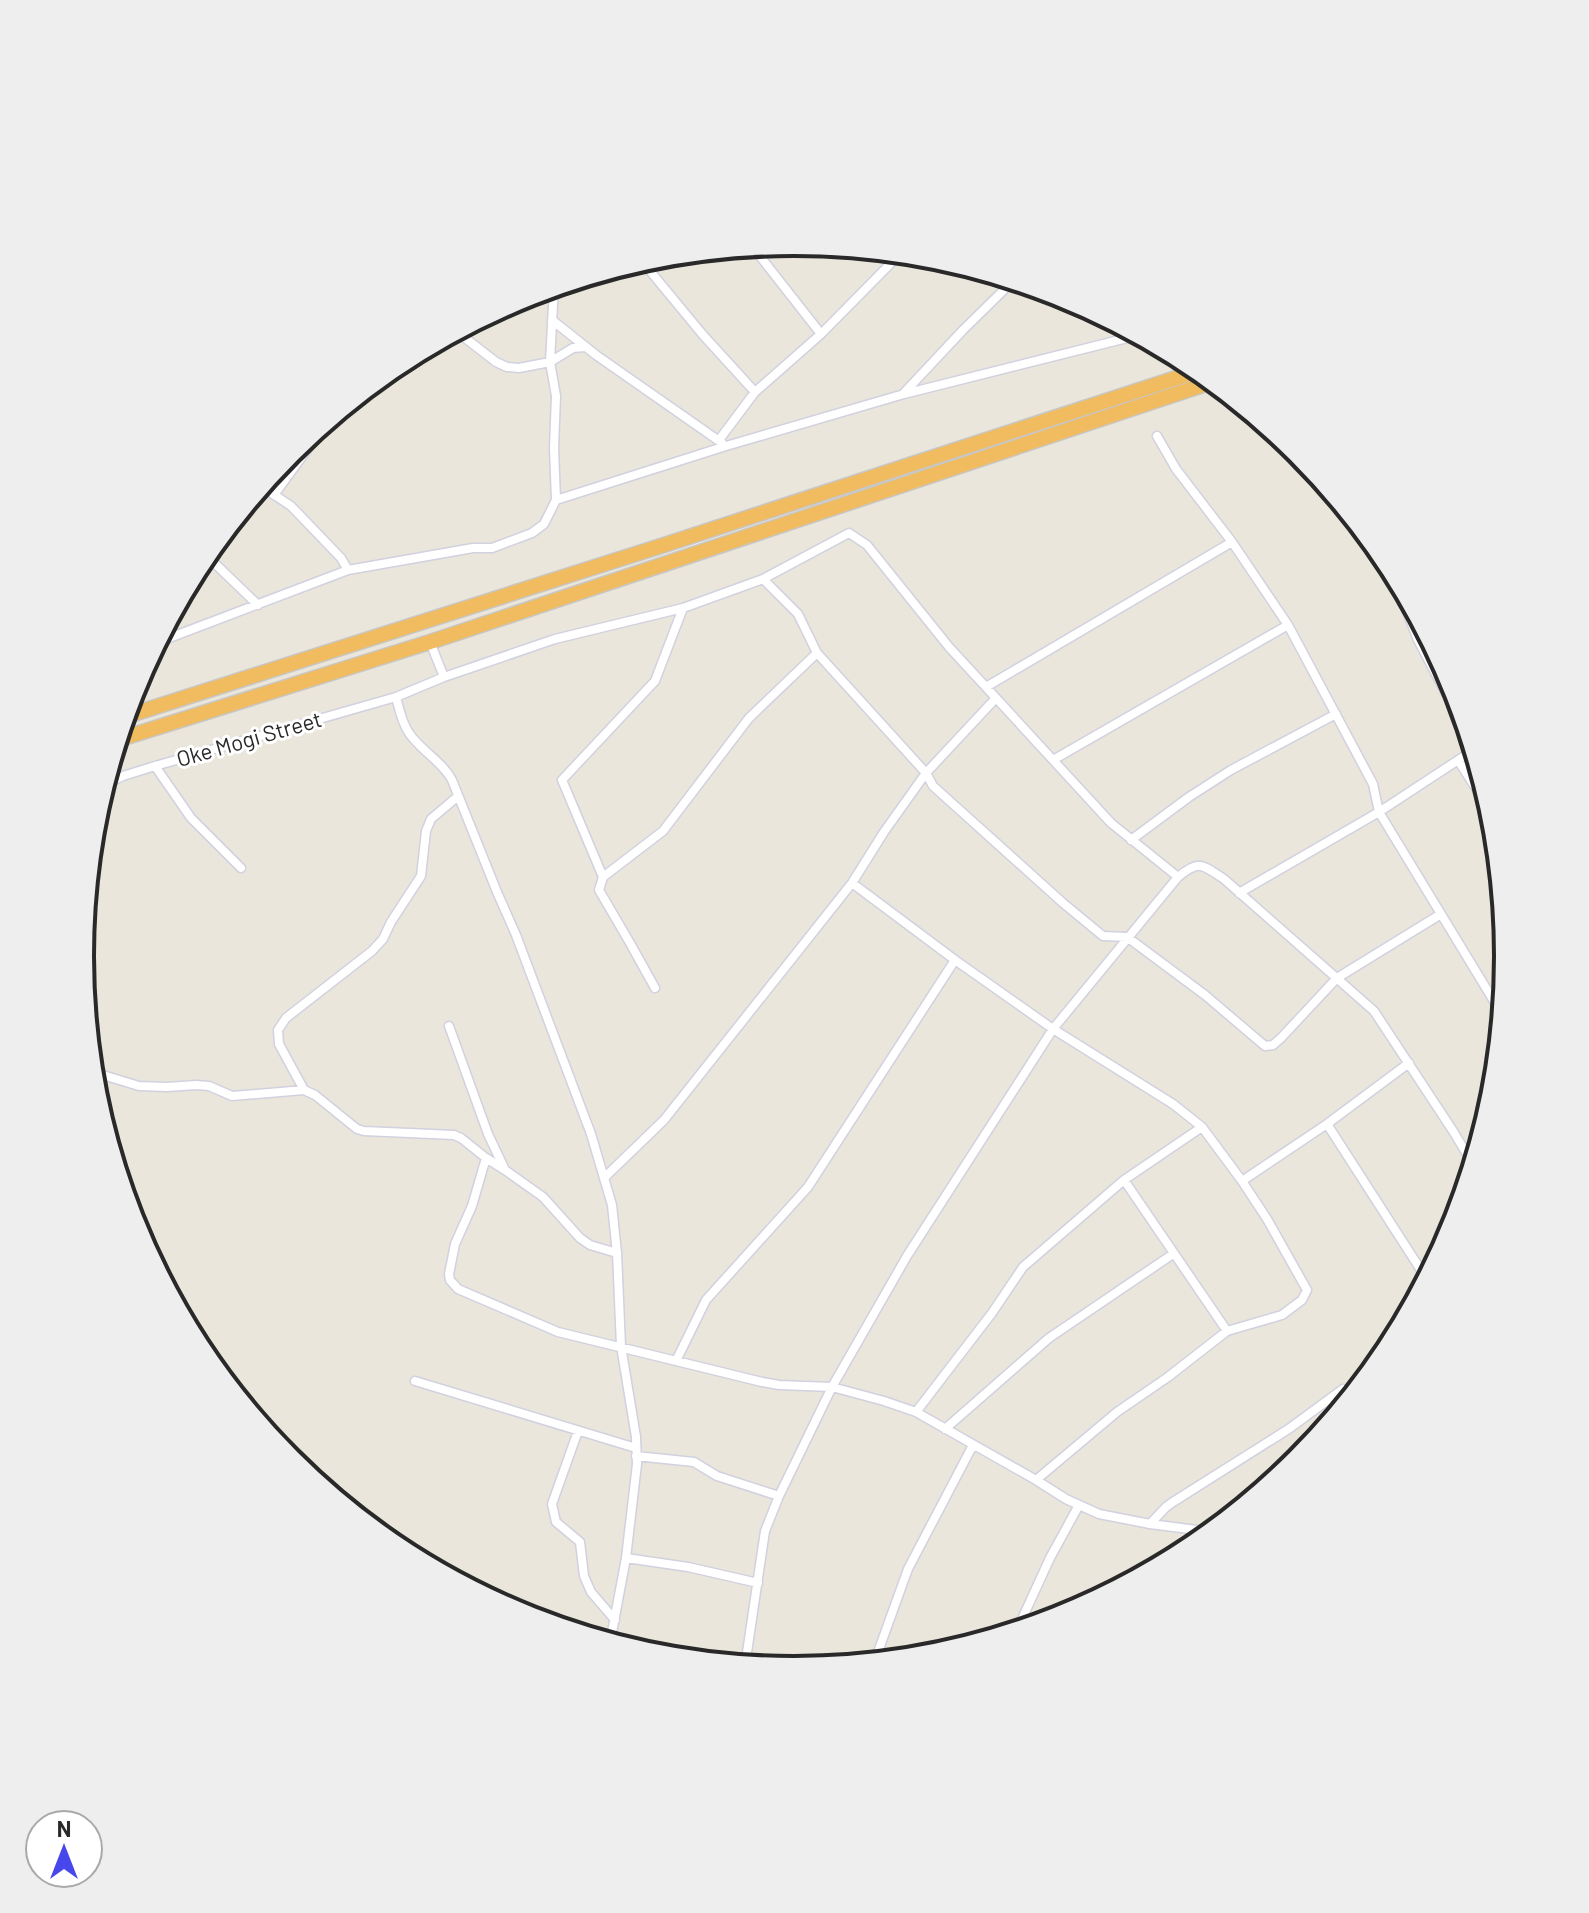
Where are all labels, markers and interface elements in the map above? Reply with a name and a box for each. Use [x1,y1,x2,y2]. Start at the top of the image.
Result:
street label: Oke Mogi Street [173,705,324,771]
north arrow [24,1809,104,1889]
text: N [57,1815,71,1841]

